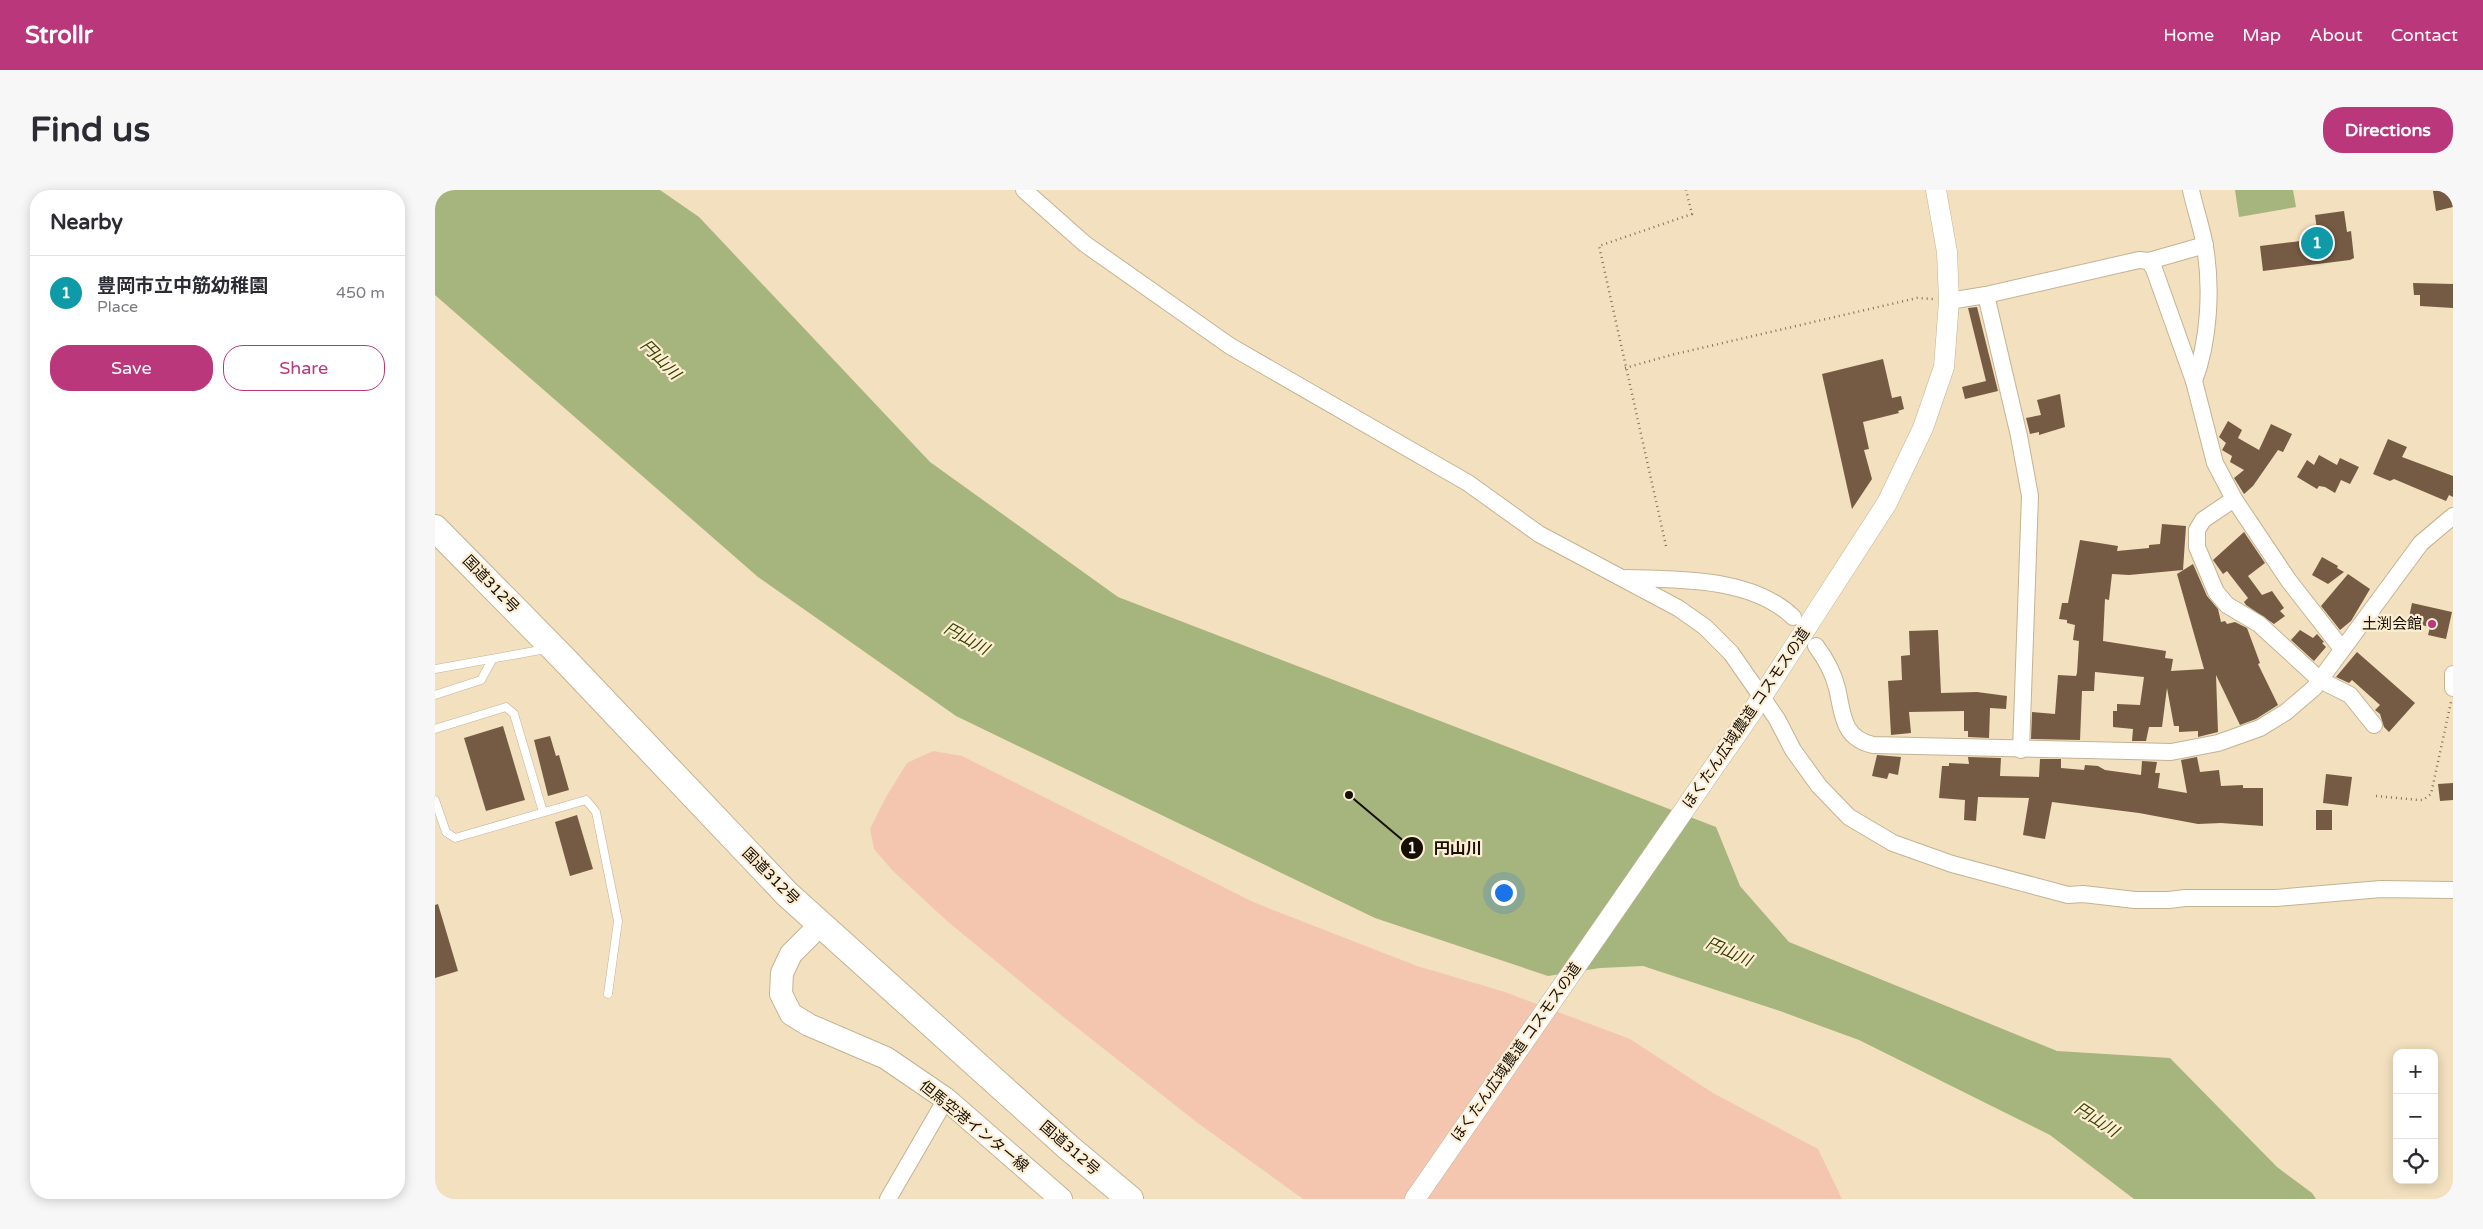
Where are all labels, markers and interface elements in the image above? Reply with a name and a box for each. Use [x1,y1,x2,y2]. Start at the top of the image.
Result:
text: Strollr [25,21,93,50]
text: Home [2163,24,2214,46]
text: Map [2242,24,2281,46]
text: About [2309,24,2363,46]
text: Contact [2391,24,2458,46]
button: Directions [2323,107,2453,153]
text: Find us [30,109,150,151]
text: Nearby [50,210,123,235]
pin: 1 [2301,224,2333,262]
text: 豊岡市立中筋幼稚園 [97,275,268,297]
text: 1 [61,283,71,303]
text: 450 m [336,283,385,303]
text: Place [97,297,138,317]
water label: 円山川 [636,336,686,385]
button: Save [50,345,213,391]
button: Share [223,345,385,391]
street label: 国道312号 [459,551,523,617]
place label: 土渕会館 [2362,615,2422,633]
water label: 円山川 [941,618,994,660]
marker: 土渕会館 [2426,618,2438,630]
street label: ほくたん広域農道 コスモスの道 [1679,624,1813,812]
callout: 円山川 [1399,832,1492,863]
text: 1 [1407,839,1417,857]
text: 円山川 [1434,839,1482,859]
street label: 国道312号 [739,844,803,908]
your location [1491,880,1517,906]
water label: 円山川 [1703,933,1756,972]
street label: ほくたん広域農道 コスモスの道 [1447,959,1585,1145]
map controls [2393,1049,2438,1184]
button: + [2393,1049,2438,1094]
street label: 但馬空港インター線 [916,1077,1032,1175]
button: − [2393,1094,2438,1139]
water label: 円山川 [2071,1098,2124,1142]
street label: 国道312号 [1036,1117,1104,1179]
button: locate [2393,1139,2438,1184]

